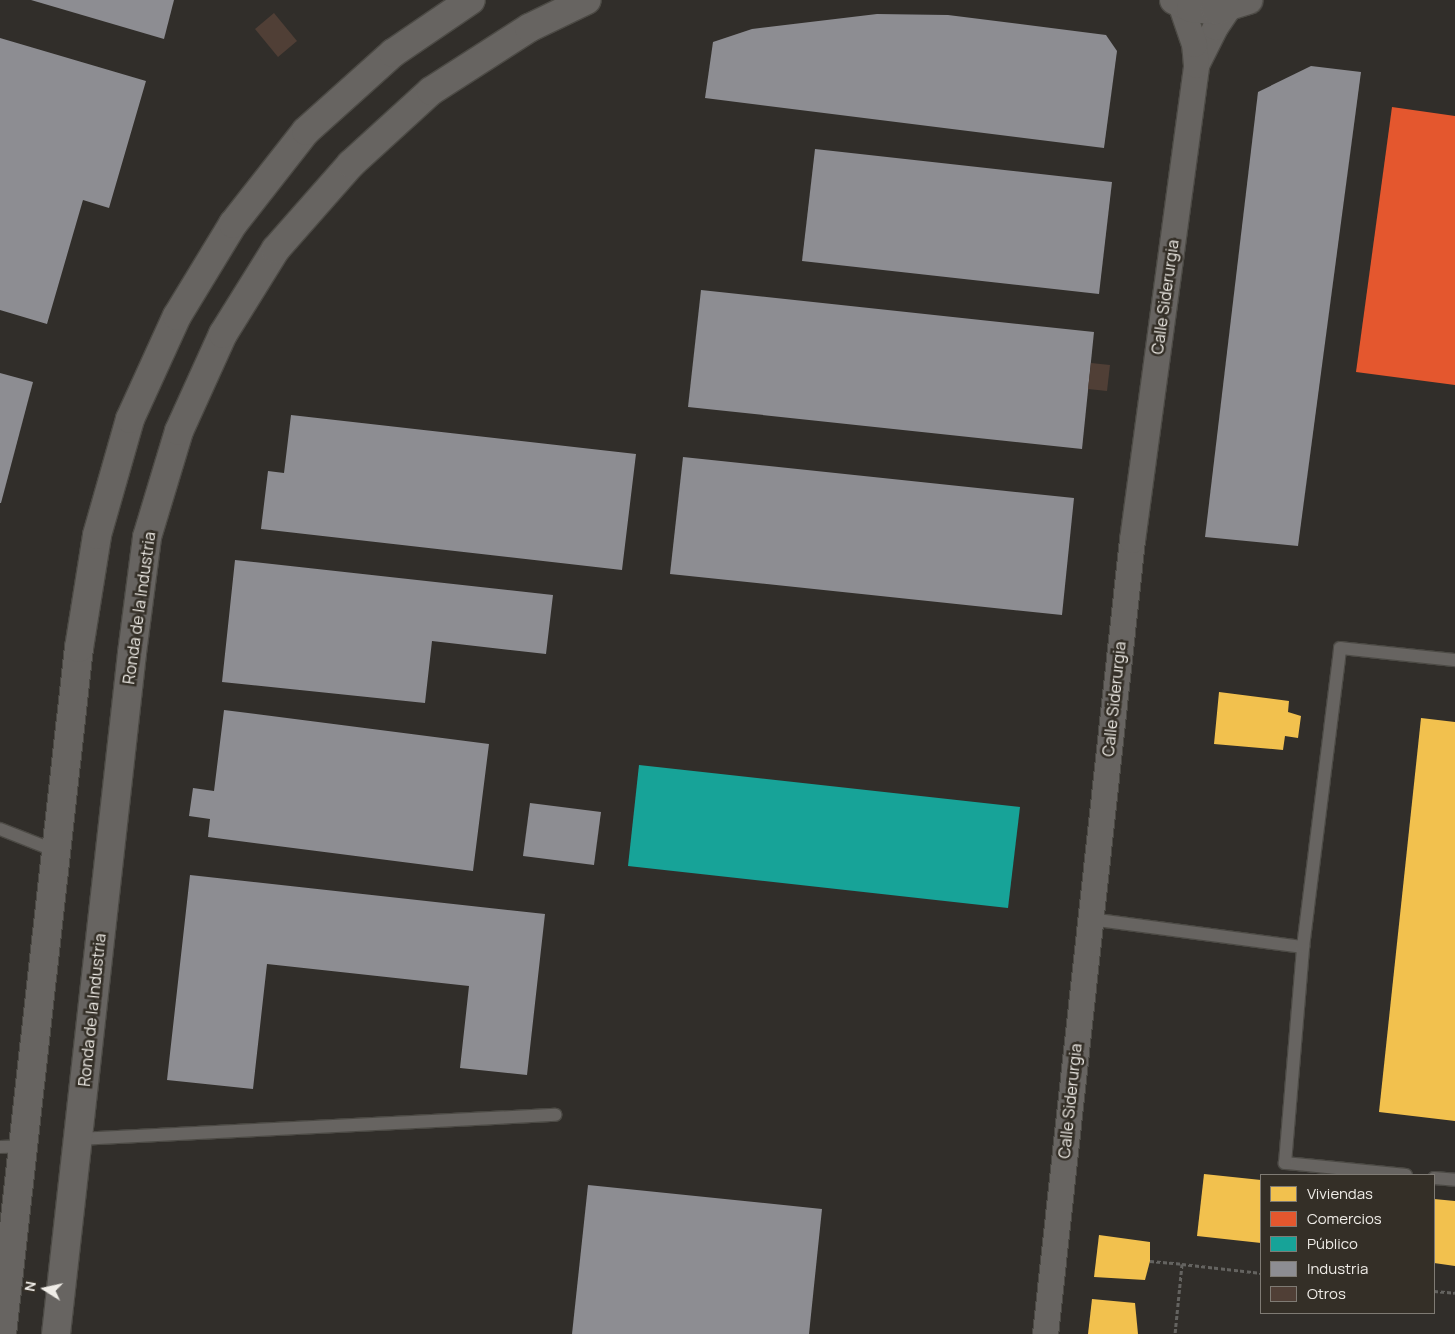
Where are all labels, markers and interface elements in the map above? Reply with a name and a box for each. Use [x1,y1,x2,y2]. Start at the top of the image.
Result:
street label: Calle Siderurgia [1147,238,1183,356]
street label: Ronda de la Industria [119,531,159,685]
street label: Calle Siderurgia [1098,641,1130,757]
street label: Ronda de la Industria [74,933,110,1087]
street label: Calle Siderurgia [1054,1043,1086,1159]
legend [1260,1174,1435,1314]
text: Viviendas [1307,1183,1373,1204]
text: Comercios [1307,1208,1382,1229]
text: Público [1307,1233,1358,1254]
text: Industria [1307,1258,1368,1279]
north arrow [20,1264,70,1314]
text: N [20,1280,40,1293]
text: Otros [1307,1283,1346,1304]

